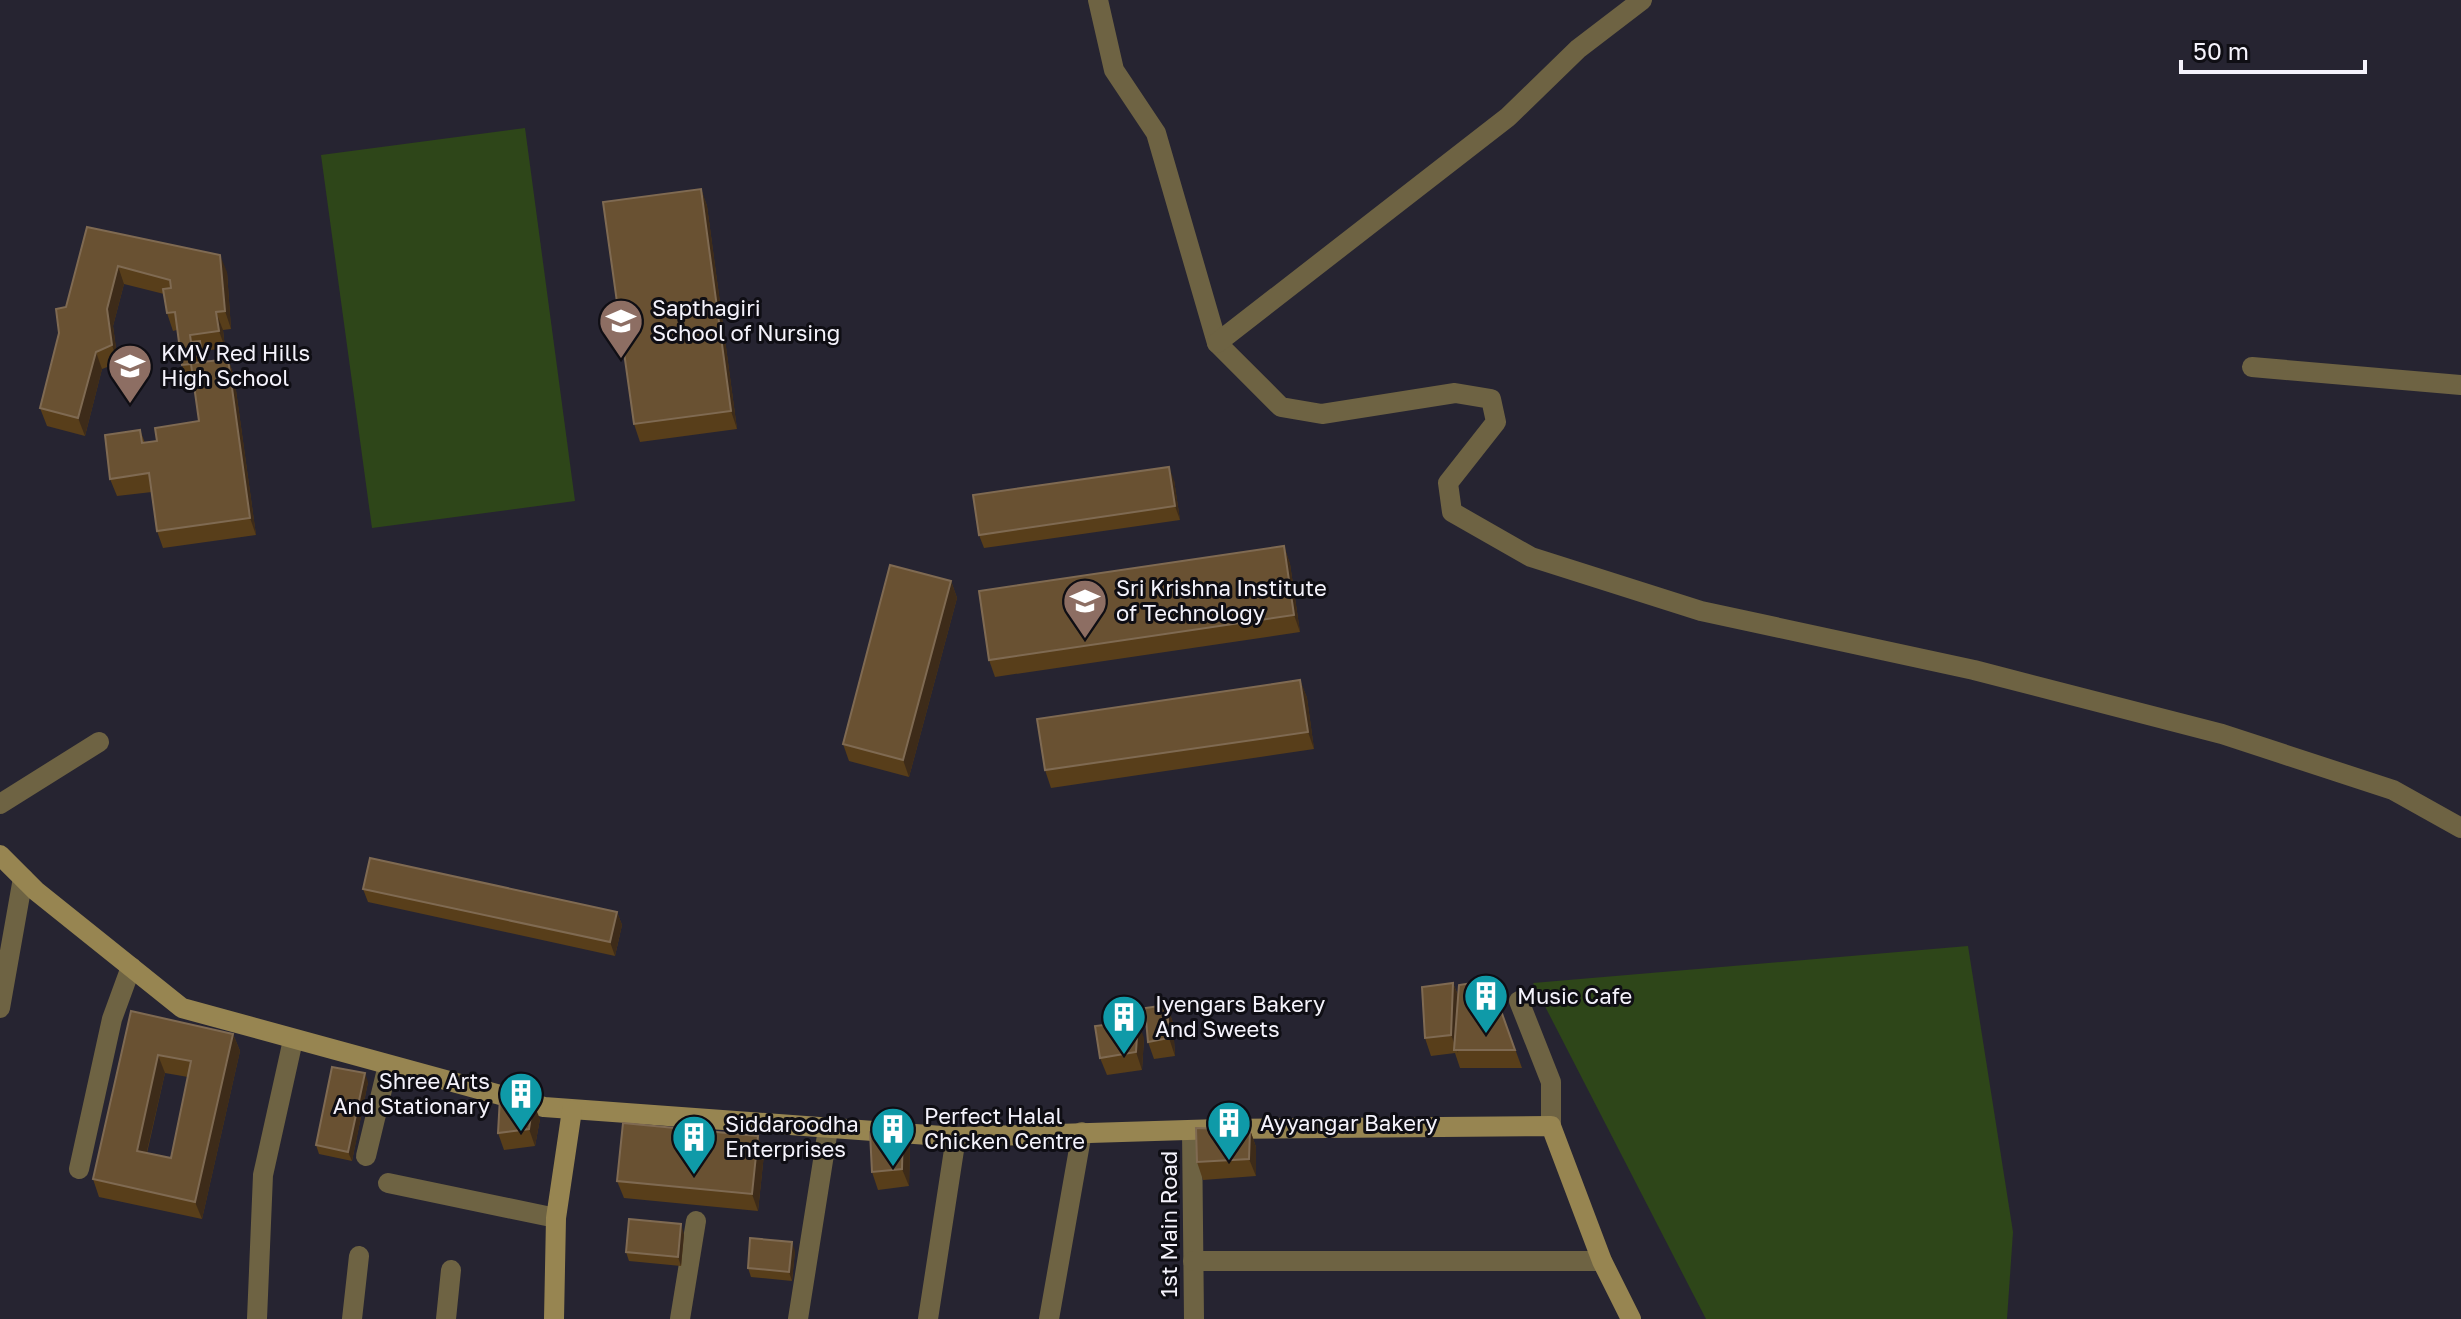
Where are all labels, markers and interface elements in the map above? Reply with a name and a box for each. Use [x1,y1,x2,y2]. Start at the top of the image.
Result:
scale bar [2181,24,2365,74]
text: 50 m [2193,36,2249,65]
place label: Sapthagiri School of Nursing [652,294,840,346]
school or university icon: Sapthagiri School of Nursing [597,297,645,360]
place label: KMV Red Hills High School [161,339,310,391]
school or university icon: KMV Red Hills High School [106,342,154,405]
place label: Sri Krishna Institute of Technology [1116,574,1327,626]
school or university icon: Sri Krishna Institute of Technology [1061,577,1109,640]
building icon: Music Cafe [1462,972,1510,1035]
place label: Music Cafe [1517,982,1632,1009]
place label: Iyengars Bakery And Sweets [1155,990,1325,1042]
building icon: Iyengars Bakery And Sweets [1100,993,1148,1056]
place label: Shree Arts And Stationary [333,1067,490,1119]
building icon: Shree Arts And Stationary [497,1070,545,1133]
building icon: Ayyangar Bakery [1205,1099,1253,1162]
place label: Perfect Halal Chicken Centre [924,1102,1085,1154]
building icon: Perfect Halal Chicken Centre [869,1105,917,1168]
place label: Ayyangar Bakery [1260,1109,1438,1136]
place label: Siddaroodha Enterprises [725,1110,859,1162]
building icon: Siddaroodha Enterprises [670,1113,718,1176]
street label: 1st Main Road [1155,1151,1182,1297]

